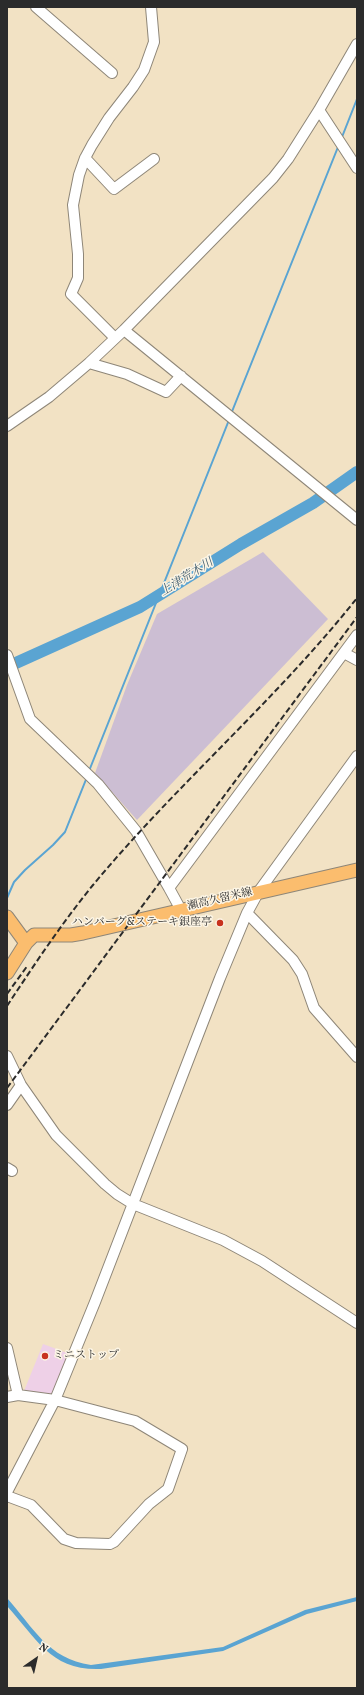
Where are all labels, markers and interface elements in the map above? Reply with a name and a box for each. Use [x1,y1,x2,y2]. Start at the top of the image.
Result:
water label: 上津荒木川 [158,556,216,600]
street label: 瀬高久留米線 [186,886,254,914]
place label: ハンバーグ&ステーキ銀座亭 [72,916,212,930]
marker: ハンバーグ&ステーキ銀座亭 [215,918,225,928]
place label: ミニストップ [53,1349,119,1363]
marker: ミニストップ [40,1351,50,1361]
north arrow [16,1639,56,1679]
text: N [35,1640,51,1657]

